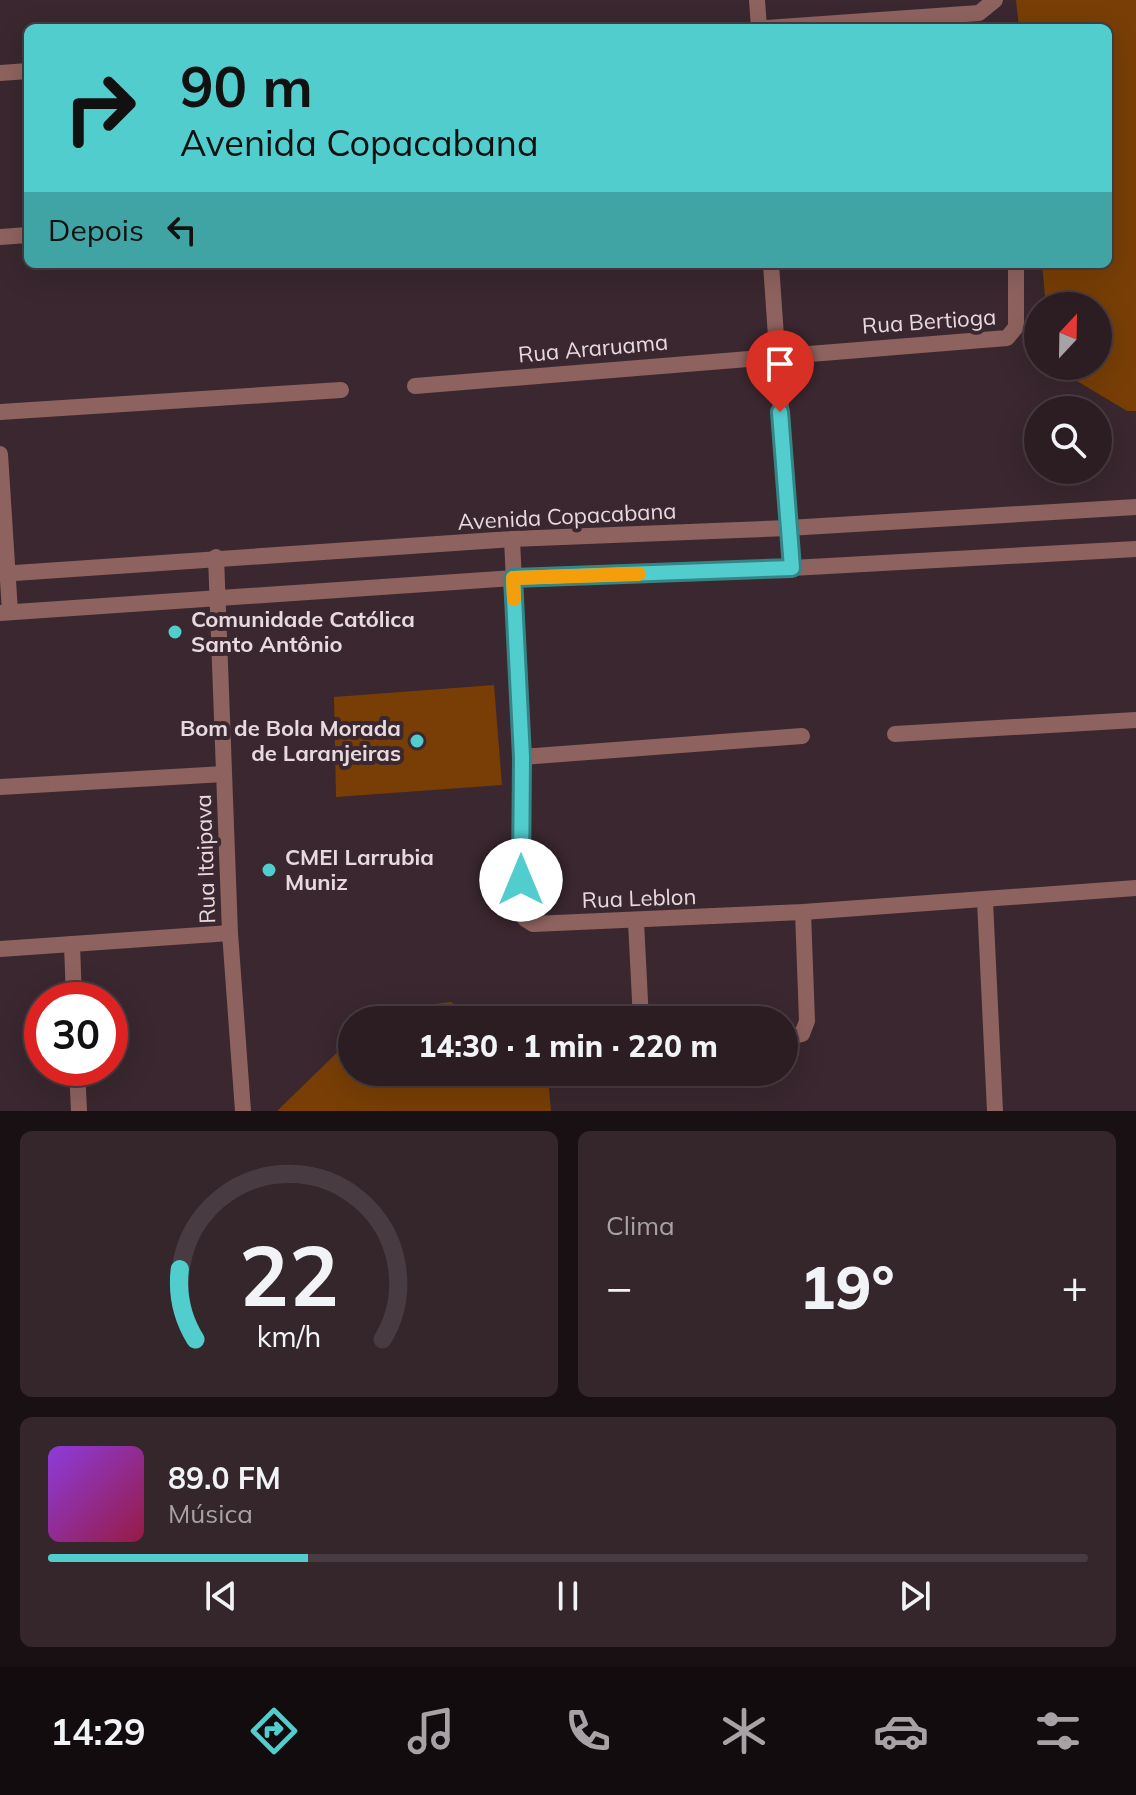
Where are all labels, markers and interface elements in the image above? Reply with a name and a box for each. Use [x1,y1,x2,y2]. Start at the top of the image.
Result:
text: 90 m [180,51,313,121]
icon: right [48,56,152,160]
text: Avenida Copacabana [180,120,539,165]
icon: left [160,208,204,252]
text: Depois [48,211,144,249]
north arrow [1024,292,1112,380]
map controls [1024,292,1112,484]
street label: Rua Bertioga [861,302,997,340]
street label: Rua Araruama [517,327,669,369]
pin [746,330,814,412]
icon: arrive [758,342,802,386]
button: search [1024,396,1112,484]
street label: Avenida Copacabana [457,496,677,536]
place label: Comunidade Católica Santo Antônio [191,605,415,658]
marker: Comunidade Católica Santo Antônio [166,623,184,641]
place label: Bom de Bola Morada de Laranjeiras [180,714,401,767]
marker: Bom de Bola Morada de Laranjeiras [408,732,426,750]
street label: Rua Itaipava [189,794,221,924]
position arrow [479,838,563,922]
place label: CMEI Larrubia Muniz [285,843,434,896]
marker: CMEI Larrubia Muniz [260,861,278,879]
street label: Rua Leblon [581,882,697,914]
speed limit sign: 30 [24,982,128,1086]
text: 14:30 · 1 min · 220 m [418,1027,718,1065]
text: Clima [606,1209,675,1242]
text: 22 [239,1222,339,1327]
text: 19° [799,1249,895,1324]
text: − [606,1259,632,1314]
text: + [1062,1259,1088,1314]
text: km/h [257,1318,321,1354]
text: 89.0 FM [168,1459,281,1497]
text: Música [168,1497,253,1530]
icon: previous [199,1574,243,1618]
icon: pause [546,1574,590,1618]
icon: next [893,1574,937,1618]
icon: directions [246,1703,302,1759]
icon: music [403,1703,459,1759]
icon: phone [560,1703,616,1759]
icon: climate [716,1703,772,1759]
icon: car [873,1703,929,1759]
icon: filters [1030,1703,1086,1759]
text: 14:29 [50,1709,146,1754]

